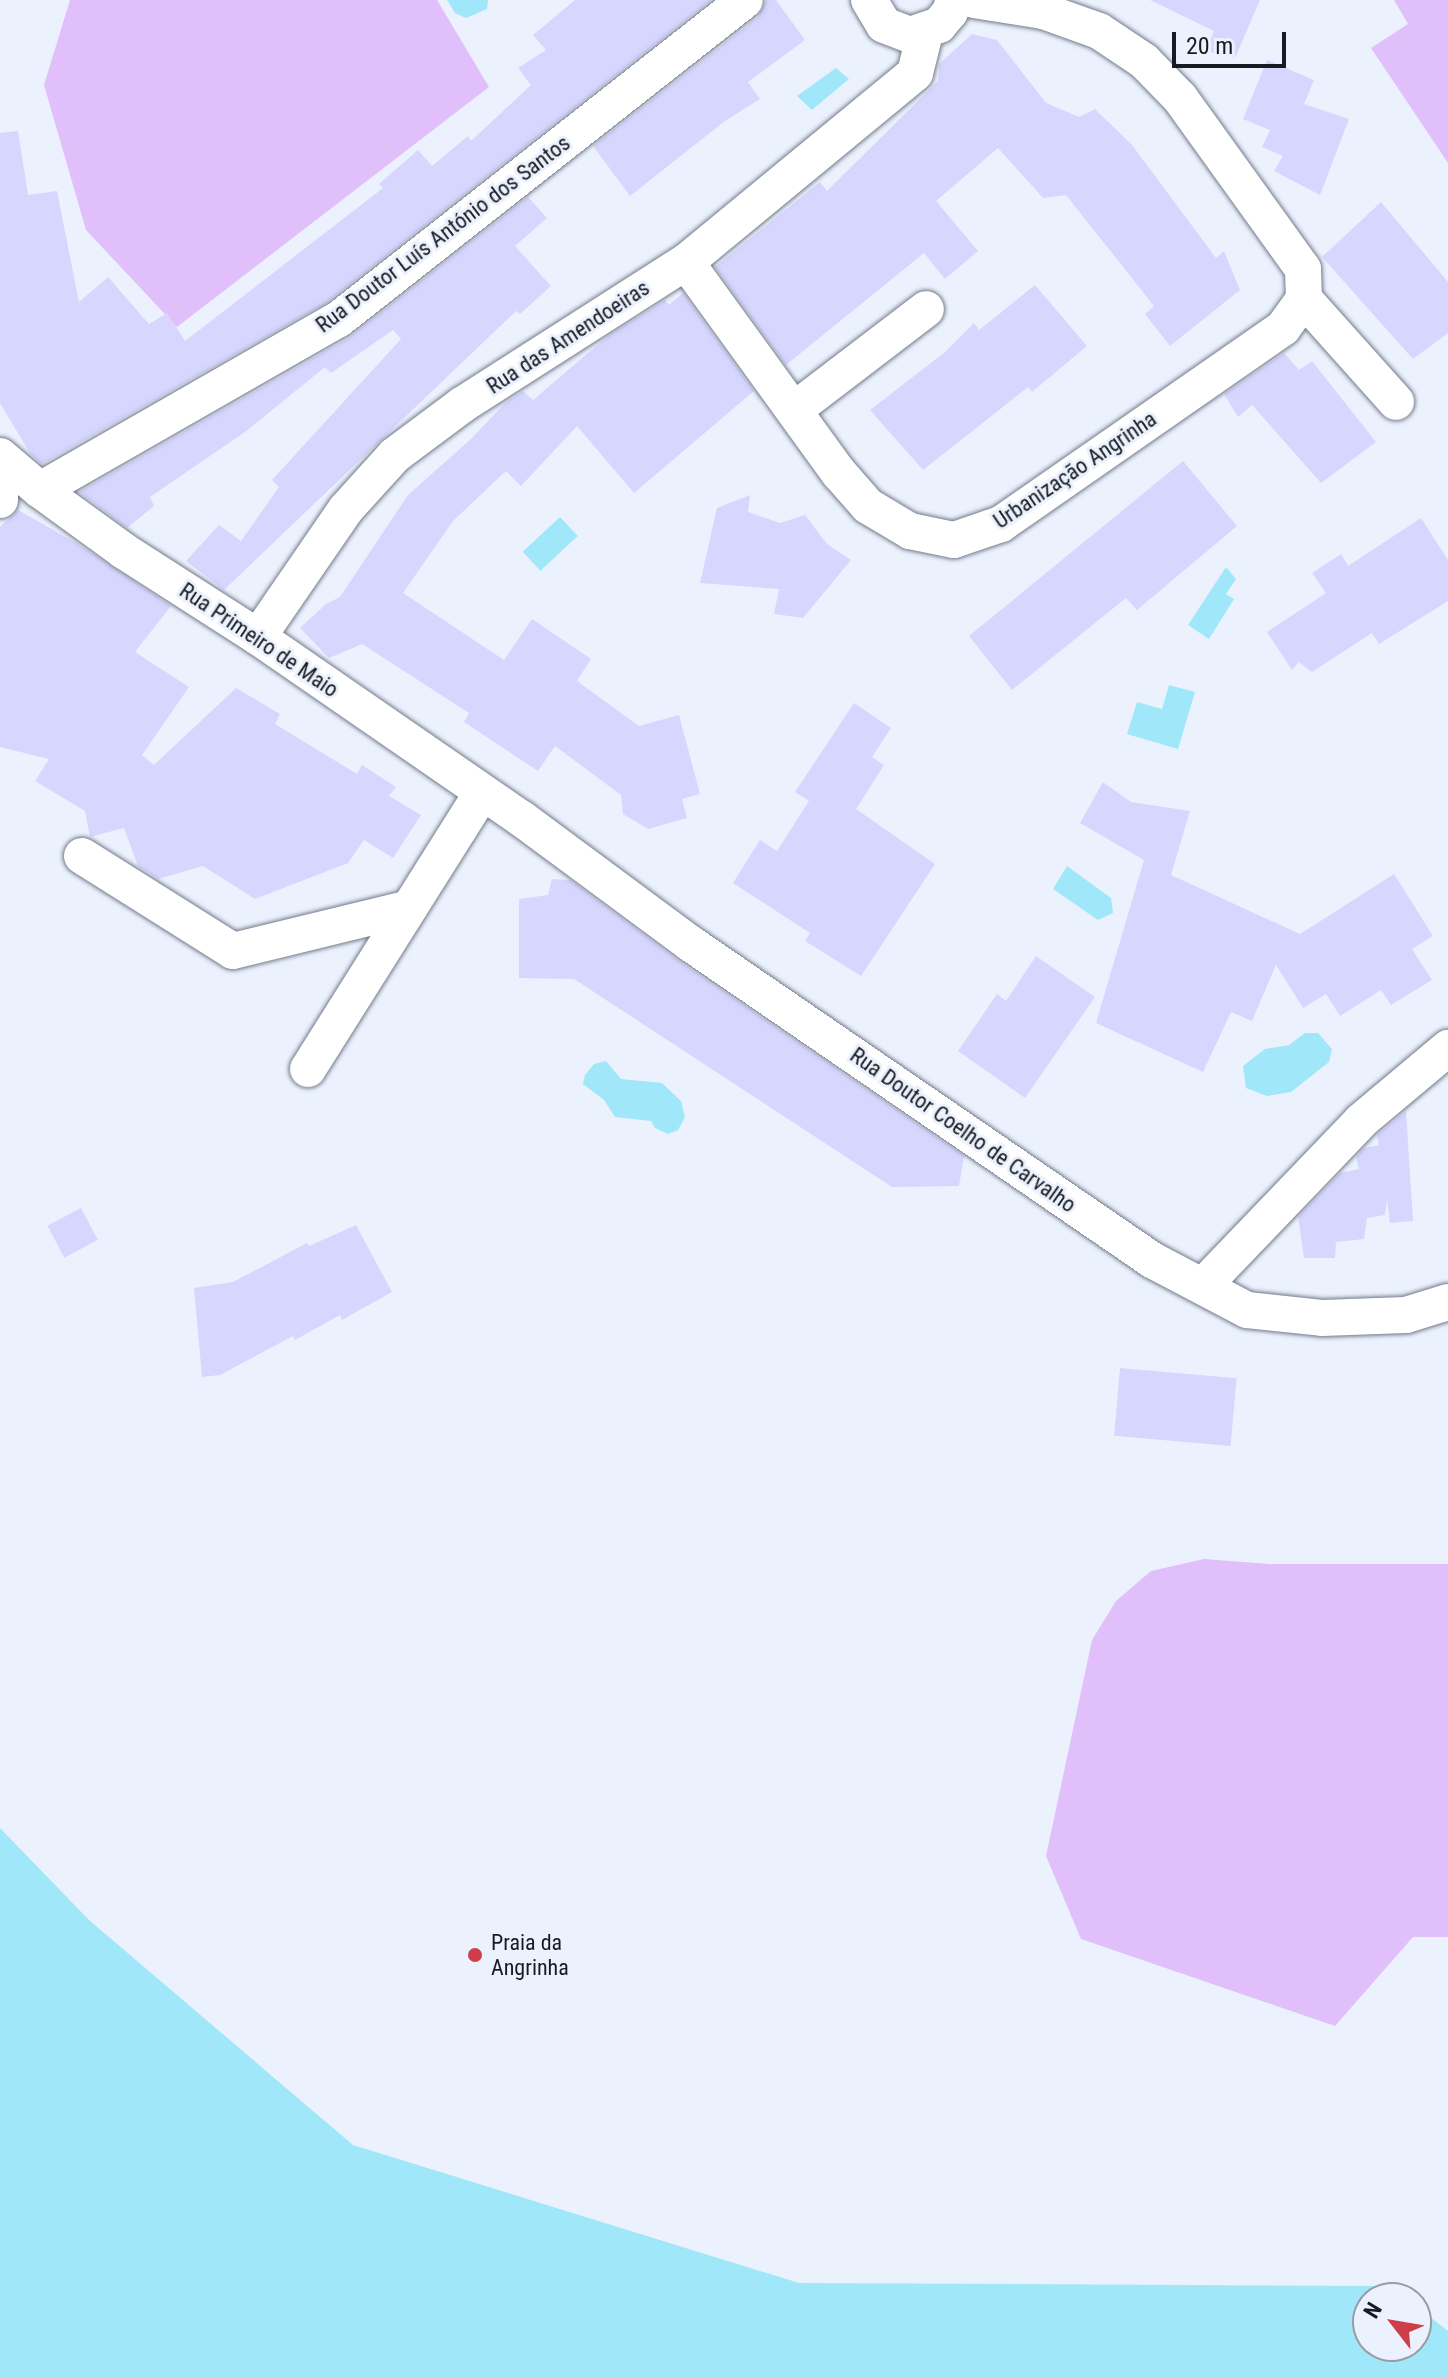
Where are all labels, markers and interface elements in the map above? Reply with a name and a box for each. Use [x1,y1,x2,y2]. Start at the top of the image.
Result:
scale bar [1176,16,1290,66]
text: 20 m [1186,32,1233,60]
street label: Rua Doutor Luís António dos Santos [311,130,575,338]
street label: Rua das Amendoeiras [482,275,654,399]
street label: Urbanização Angrinha [988,406,1162,534]
street label: Rua Primeiro de Maio [175,577,343,703]
street label: Rua Doutor Coelho de Carvalho [845,1042,1081,1218]
place label: Praia da Angrinha [491,1929,569,1980]
marker: Praia da Angrinha [466,1946,484,1964]
north arrow [1352,2282,1432,2362]
text: N [1359,2298,1387,2323]

